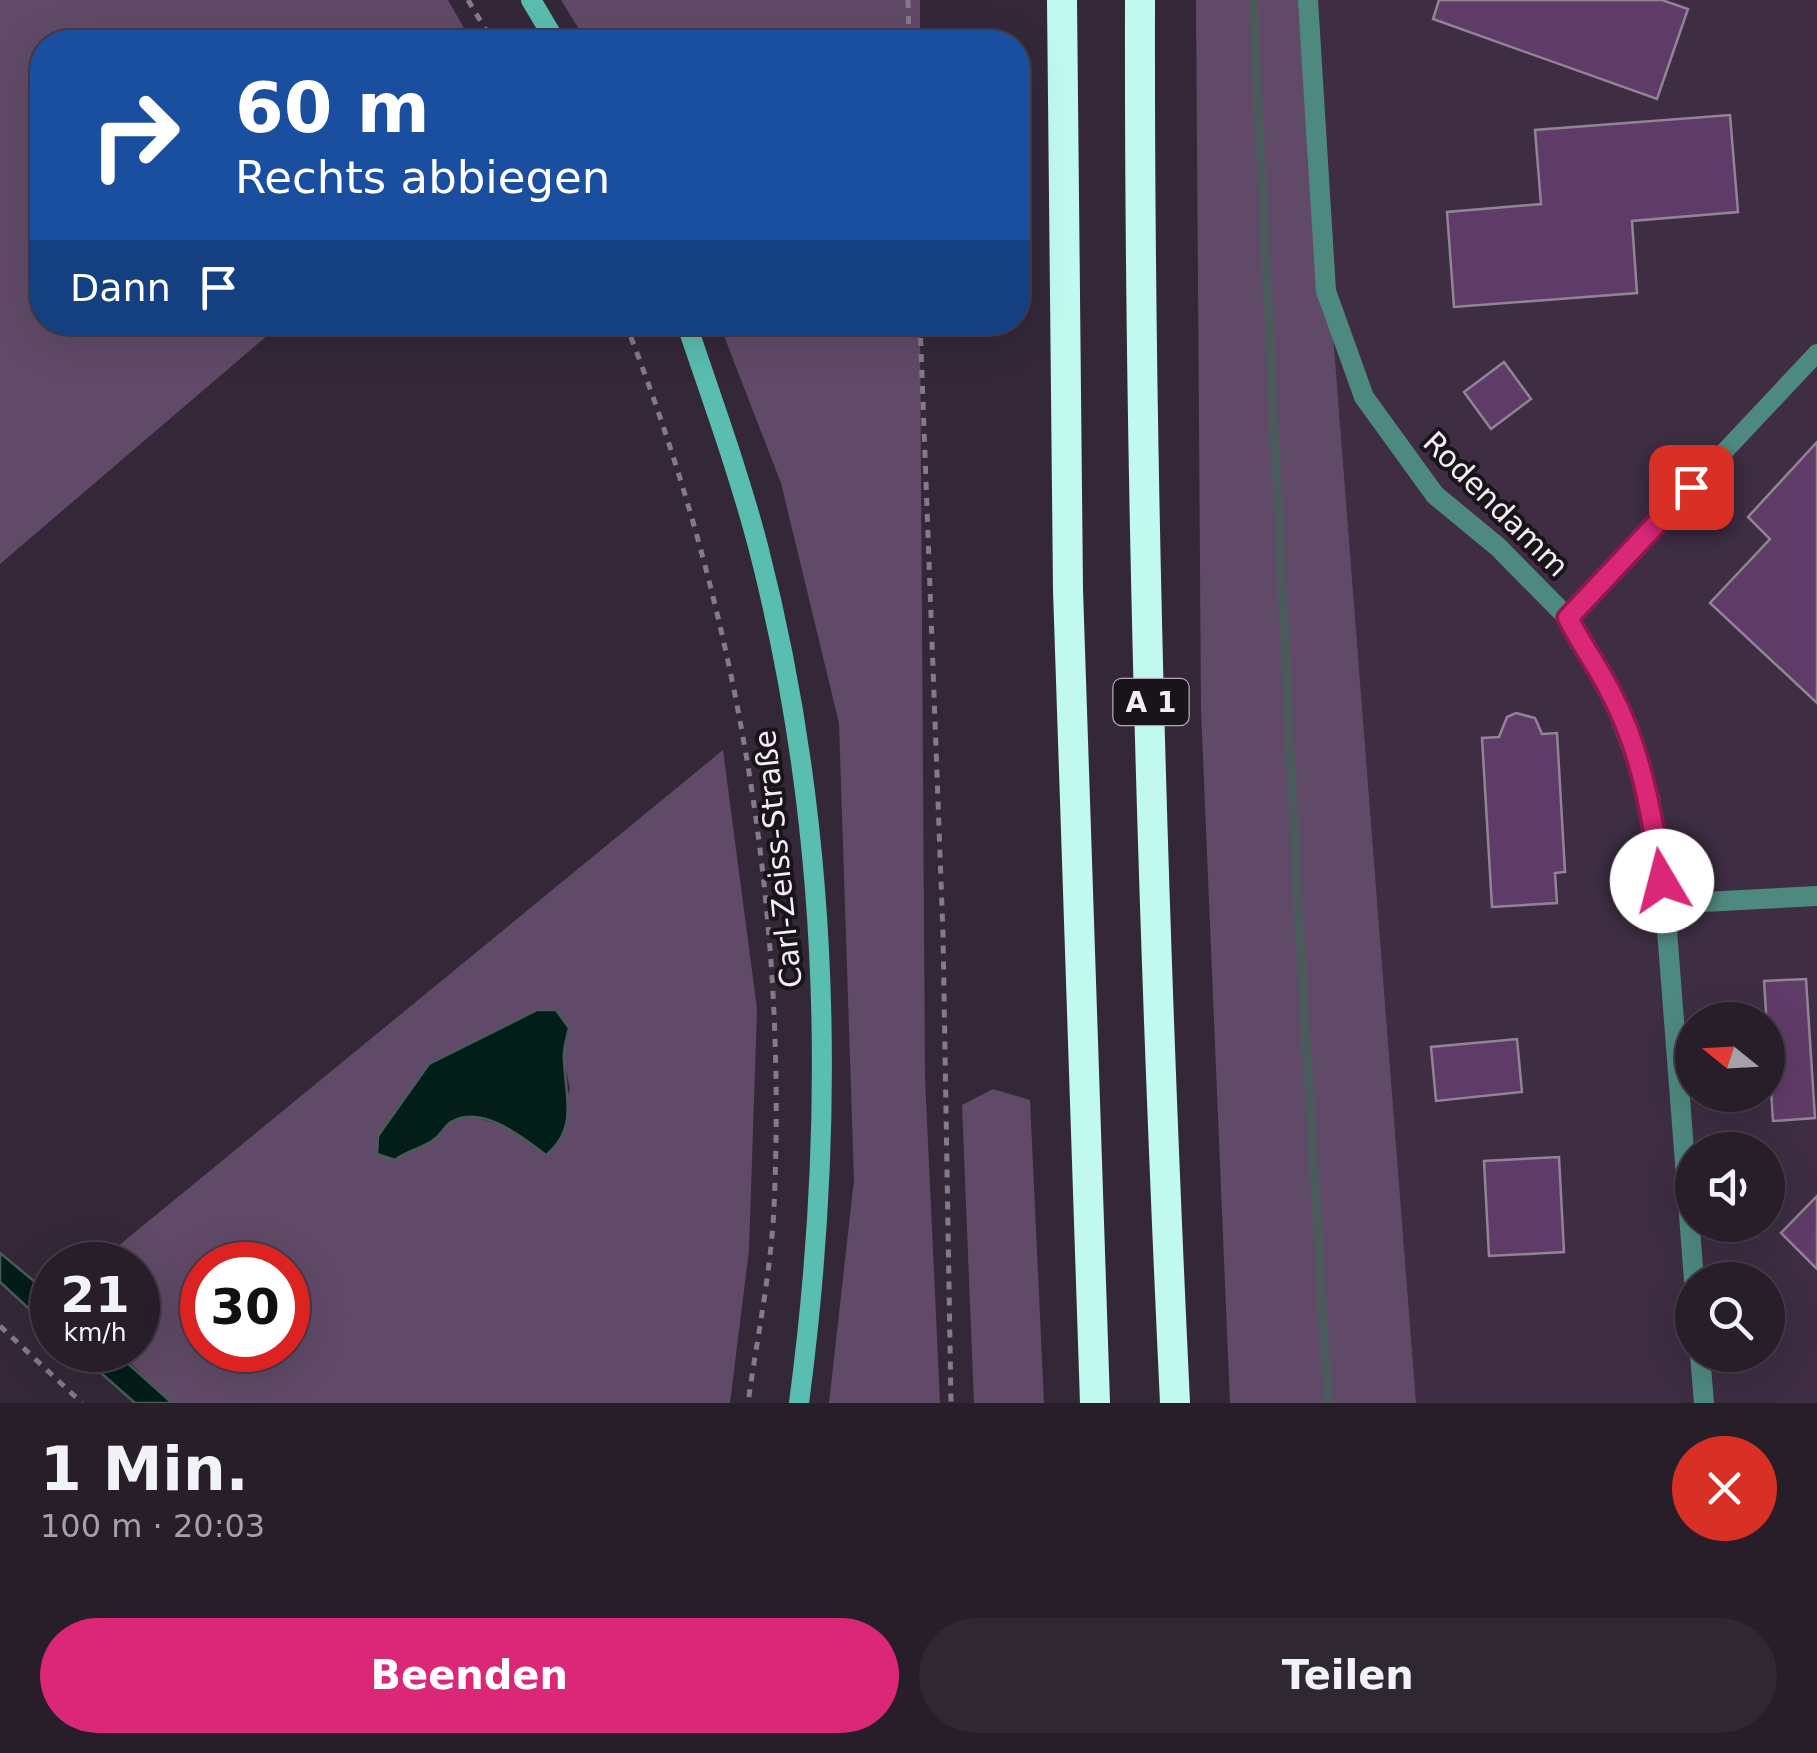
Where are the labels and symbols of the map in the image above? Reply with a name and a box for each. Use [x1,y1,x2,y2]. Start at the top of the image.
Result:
street label: Rodendamm [1416,424,1576,584]
pin [1649,445,1734,530]
road number: A 1 [1114,679,1188,725]
street label: Carl-Zeiss-Straße [747,728,809,990]
position arrow [1610,829,1714,933]
north arrow [1675,1002,1785,1112]
speed limit sign: 30 [180,1242,310,1372]

